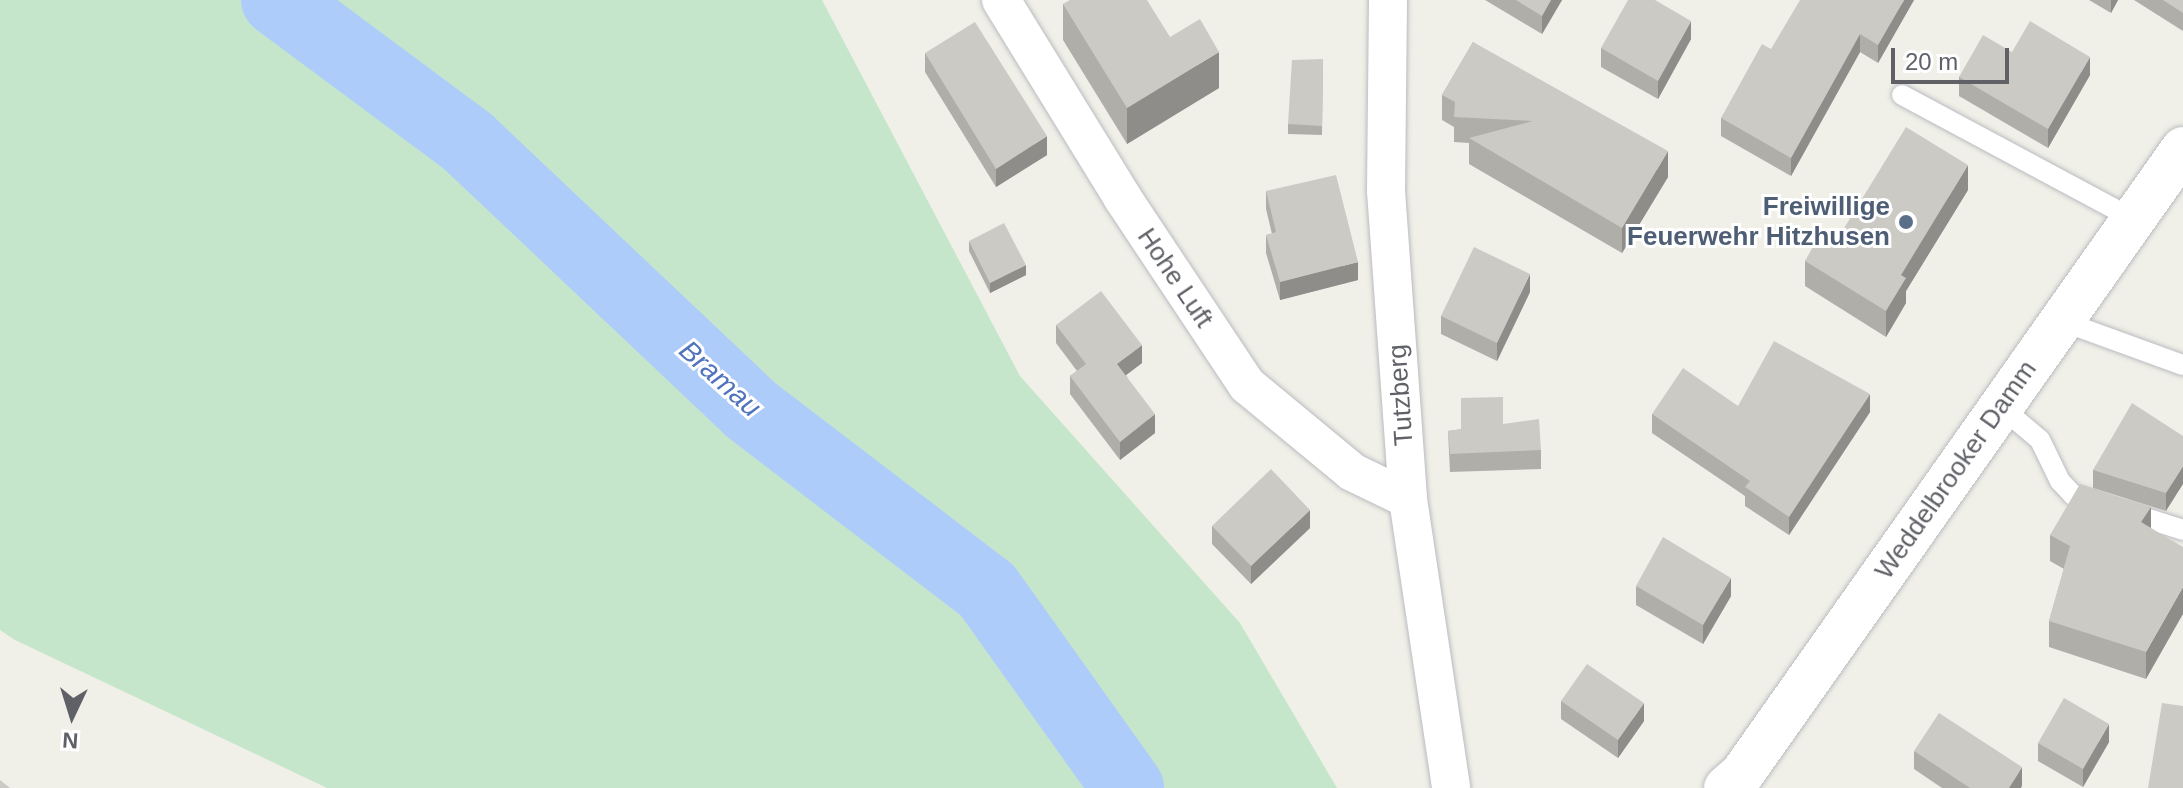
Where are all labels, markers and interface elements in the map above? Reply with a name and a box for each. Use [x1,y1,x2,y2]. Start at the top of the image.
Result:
scale bar [1895,32,2013,82]
text: 20 m [1905,48,1958,75]
place label: Freiwillige Feuerwehr Hitzhusen [1627,191,1890,252]
marker: Freiwillige Feuerwehr Hitzhusen [1897,213,1915,231]
street label: Hohe Luft [1131,223,1219,333]
water label: Bramau [672,334,768,424]
street label: Tutzberg [1382,343,1420,447]
street label: Weddelbrooker Damm [1869,355,2043,585]
north arrow [32,676,112,756]
text: N [62,727,79,753]

